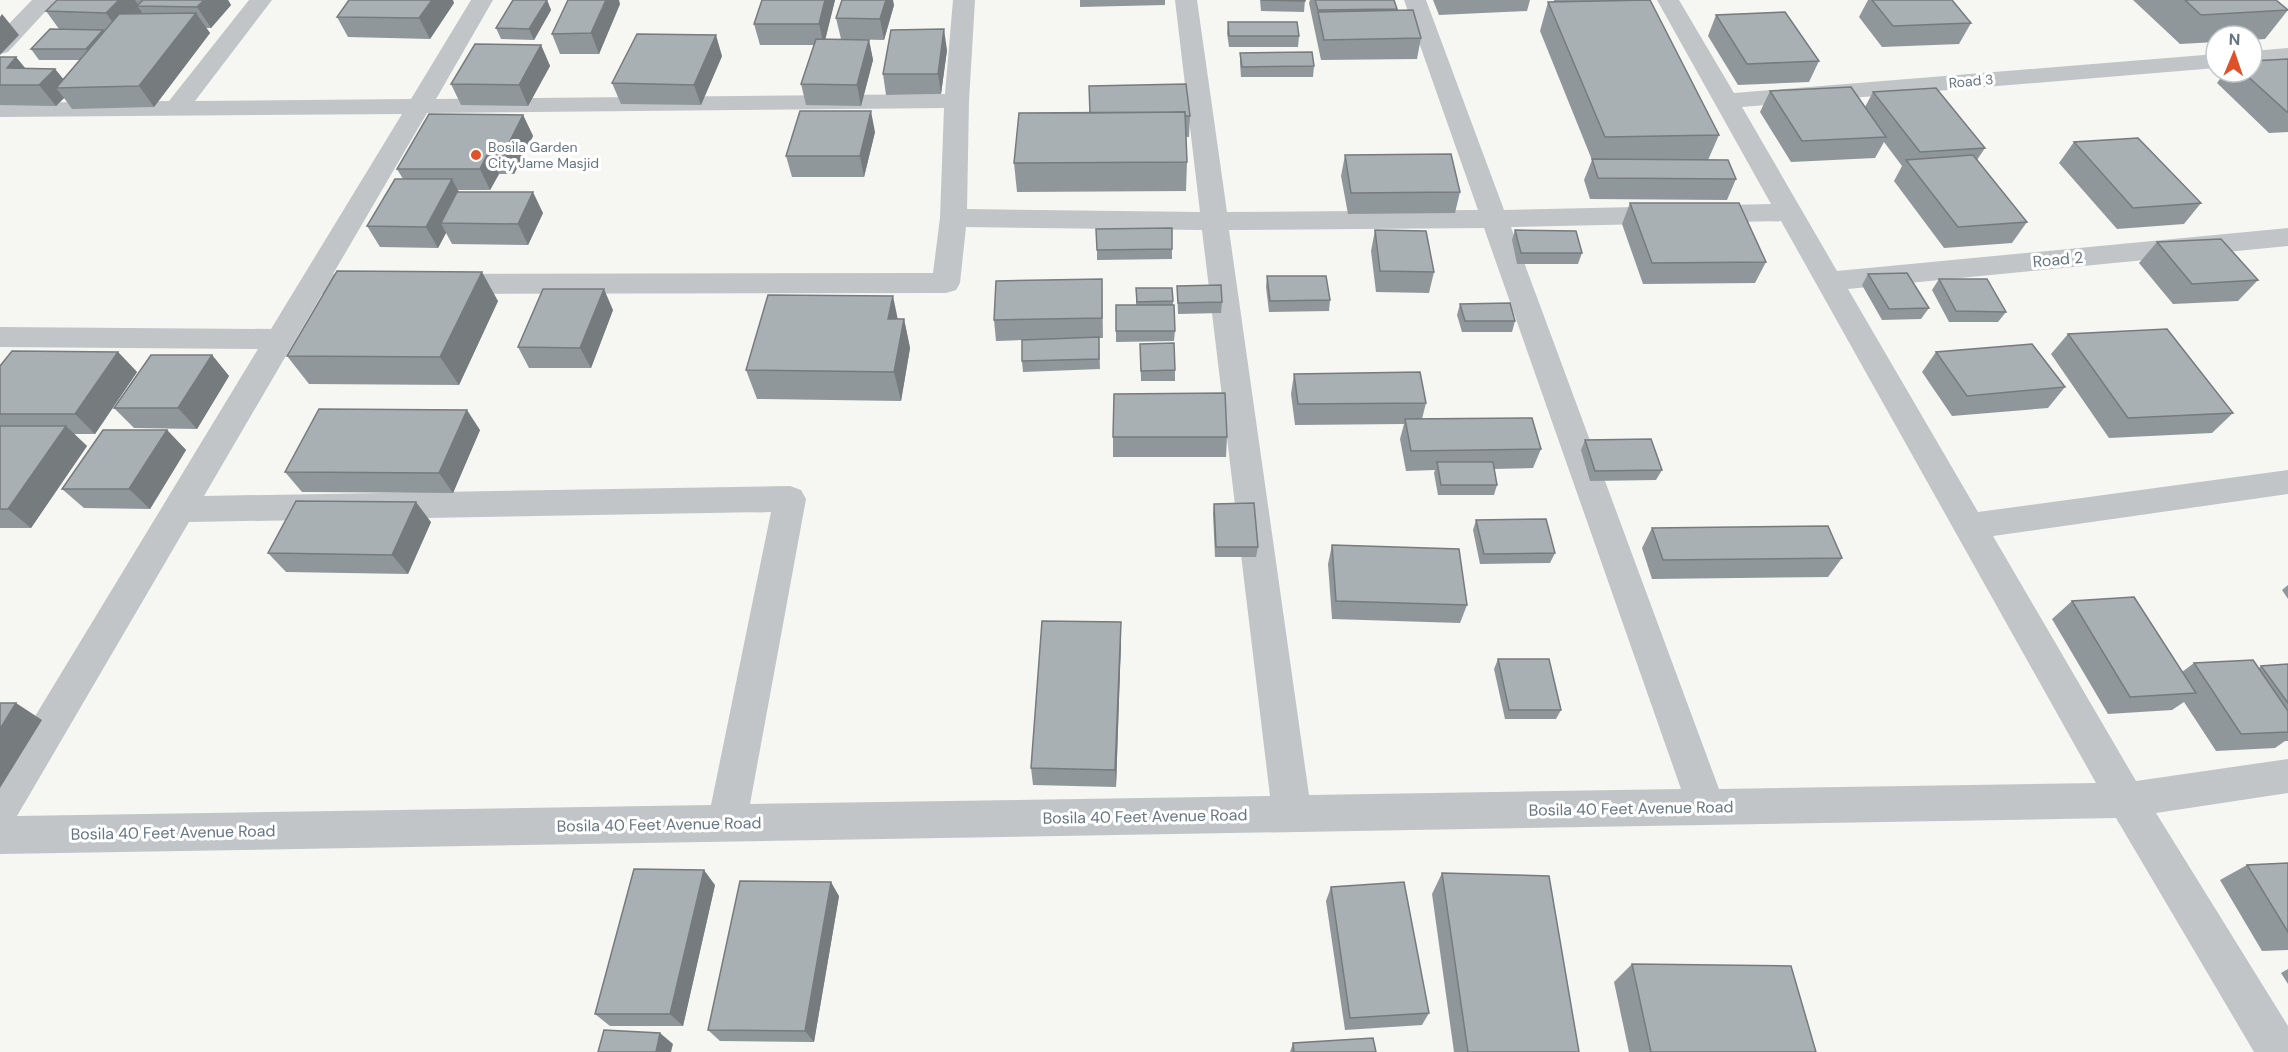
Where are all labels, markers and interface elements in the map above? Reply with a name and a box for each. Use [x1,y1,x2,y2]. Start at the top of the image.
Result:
north arrow [2204,24,2264,84]
text: N [2228,29,2241,50]
street label: Road 3 [1948,70,1994,92]
place label: Bosila Garden City Jame Masjid [488,138,599,172]
marker: Bosila Garden City Jame Masjid [469,148,483,162]
street label: Road 2 [2032,247,2084,272]
street label: Bosila 40 Feet Avenue Road [1528,796,1734,821]
street label: Bosila 40 Feet Avenue Road [1042,804,1248,829]
street label: Bosila 40 Feet Avenue Road [556,812,762,837]
street label: Bosila 40 Feet Avenue Road [70,820,276,845]

